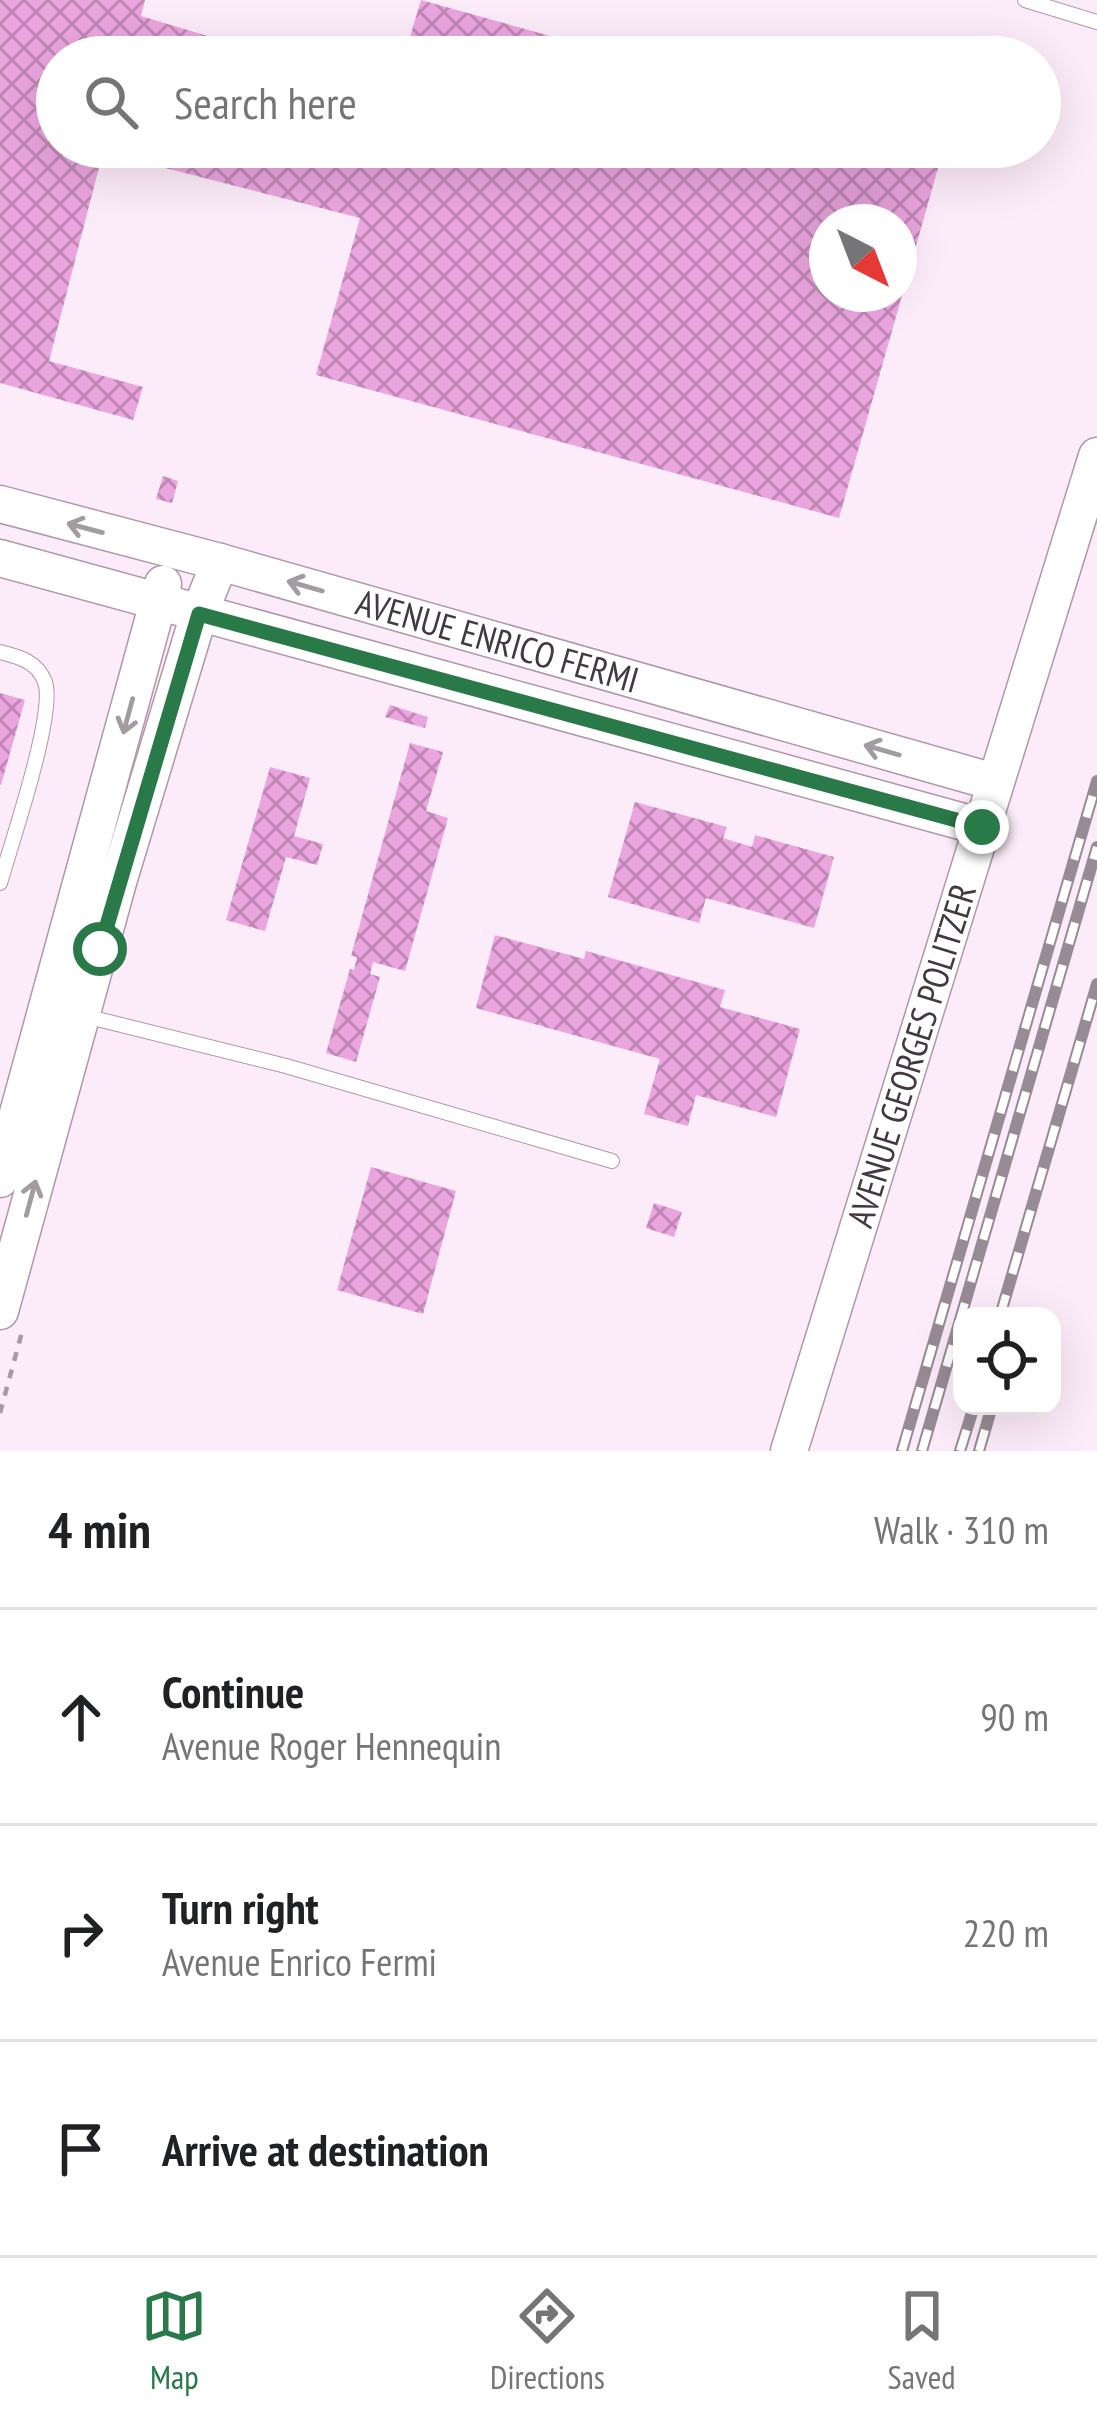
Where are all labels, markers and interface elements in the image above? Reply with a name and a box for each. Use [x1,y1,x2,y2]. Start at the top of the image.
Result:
search box [36,36,1061,168]
icon: search [78,69,144,135]
text: Search here [174,73,357,131]
north arrow [809,204,917,312]
one-way arrow [67,515,105,537]
one-way arrow [287,573,325,595]
street label: AVENUE ENRICO FERMI [351,578,644,703]
one-way arrow [115,696,137,734]
one-way arrow [864,738,902,760]
route end [955,800,1009,854]
street label: AVENUE GEORGES POLITZER [836,878,986,1233]
route start [73,922,127,976]
one-way arrow [22,1180,44,1218]
map controls [953,1307,1061,1415]
button: locate [953,1307,1061,1415]
text: 4 min [48,1496,151,1562]
text: Walk · 310 m [874,1504,1049,1555]
text: Continue [162,1662,304,1720]
icon: ahead [48,1684,114,1750]
text: 90 m [980,1691,1049,1742]
text: Avenue Roger Hennequin [162,1720,501,1771]
text: Turn right [162,1878,319,1936]
icon: right [48,1900,114,1966]
text: 220 m [963,1907,1049,1958]
text: Avenue Enrico Fermi [162,1936,437,1987]
icon: arrive [48,2116,114,2182]
text: Arrive at destination [162,2120,489,2178]
tab: Map [141,2283,207,2398]
tab: Directions [490,2283,605,2398]
tab: Saved [888,2283,956,2398]

